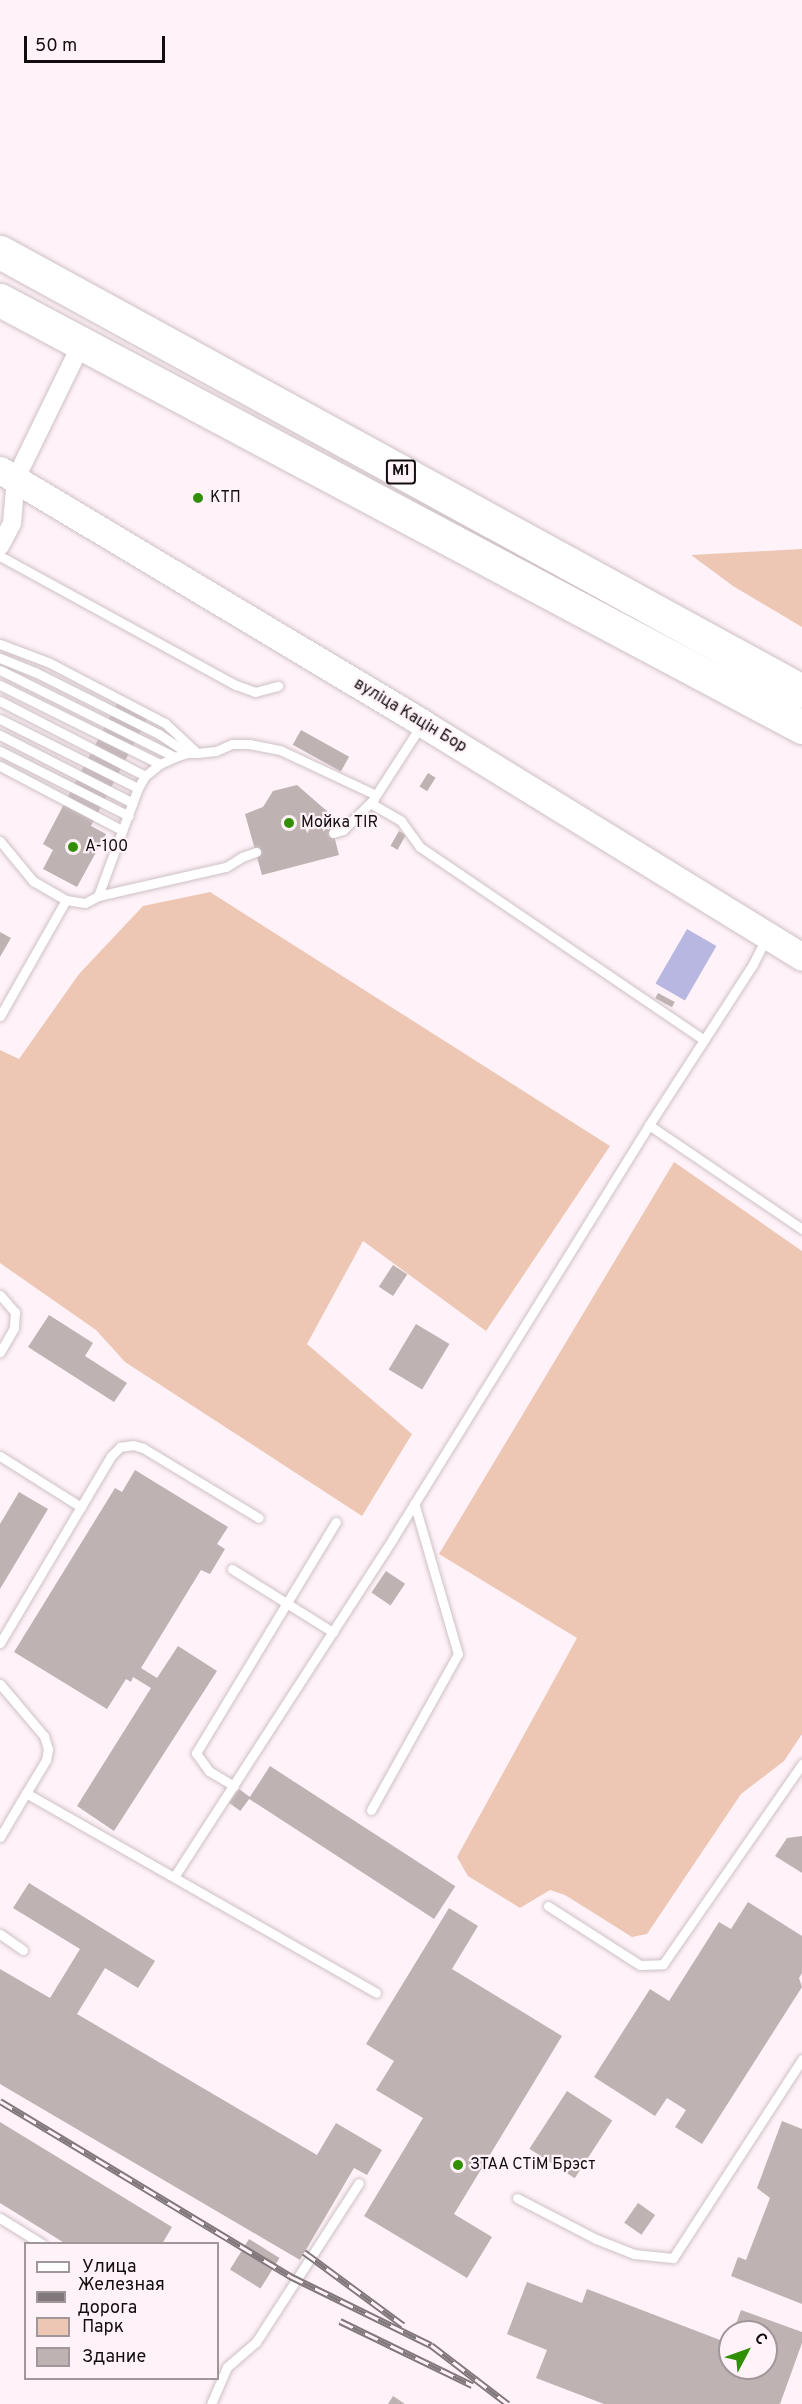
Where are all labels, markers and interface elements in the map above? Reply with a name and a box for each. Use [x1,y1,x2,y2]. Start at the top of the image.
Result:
scale bar [27,24,168,62]
text: 50 m [35,35,77,58]
road number: М1 [384,460,418,484]
place label: КТП [210,488,241,508]
marker: КТП [191,491,205,505]
street label: вуліца Кацін Бор [350,675,470,757]
place label: Мойка TIR [301,813,378,833]
marker: Мойка TIR [282,816,296,830]
place label: А-100 [85,837,128,857]
marker: А-100 [66,840,80,854]
place label: ЗТАА СТіМ Брэст [470,2155,596,2175]
marker: ЗТАА СТіМ Брэст [451,2158,465,2172]
legend [24,2242,219,2380]
text: Улица [82,2256,136,2279]
text: Железная дорога [78,2274,165,2320]
text: Парк [82,2316,124,2339]
north arrow [718,2320,778,2380]
text: С [749,2329,771,2350]
text: Здание [82,2346,146,2369]

